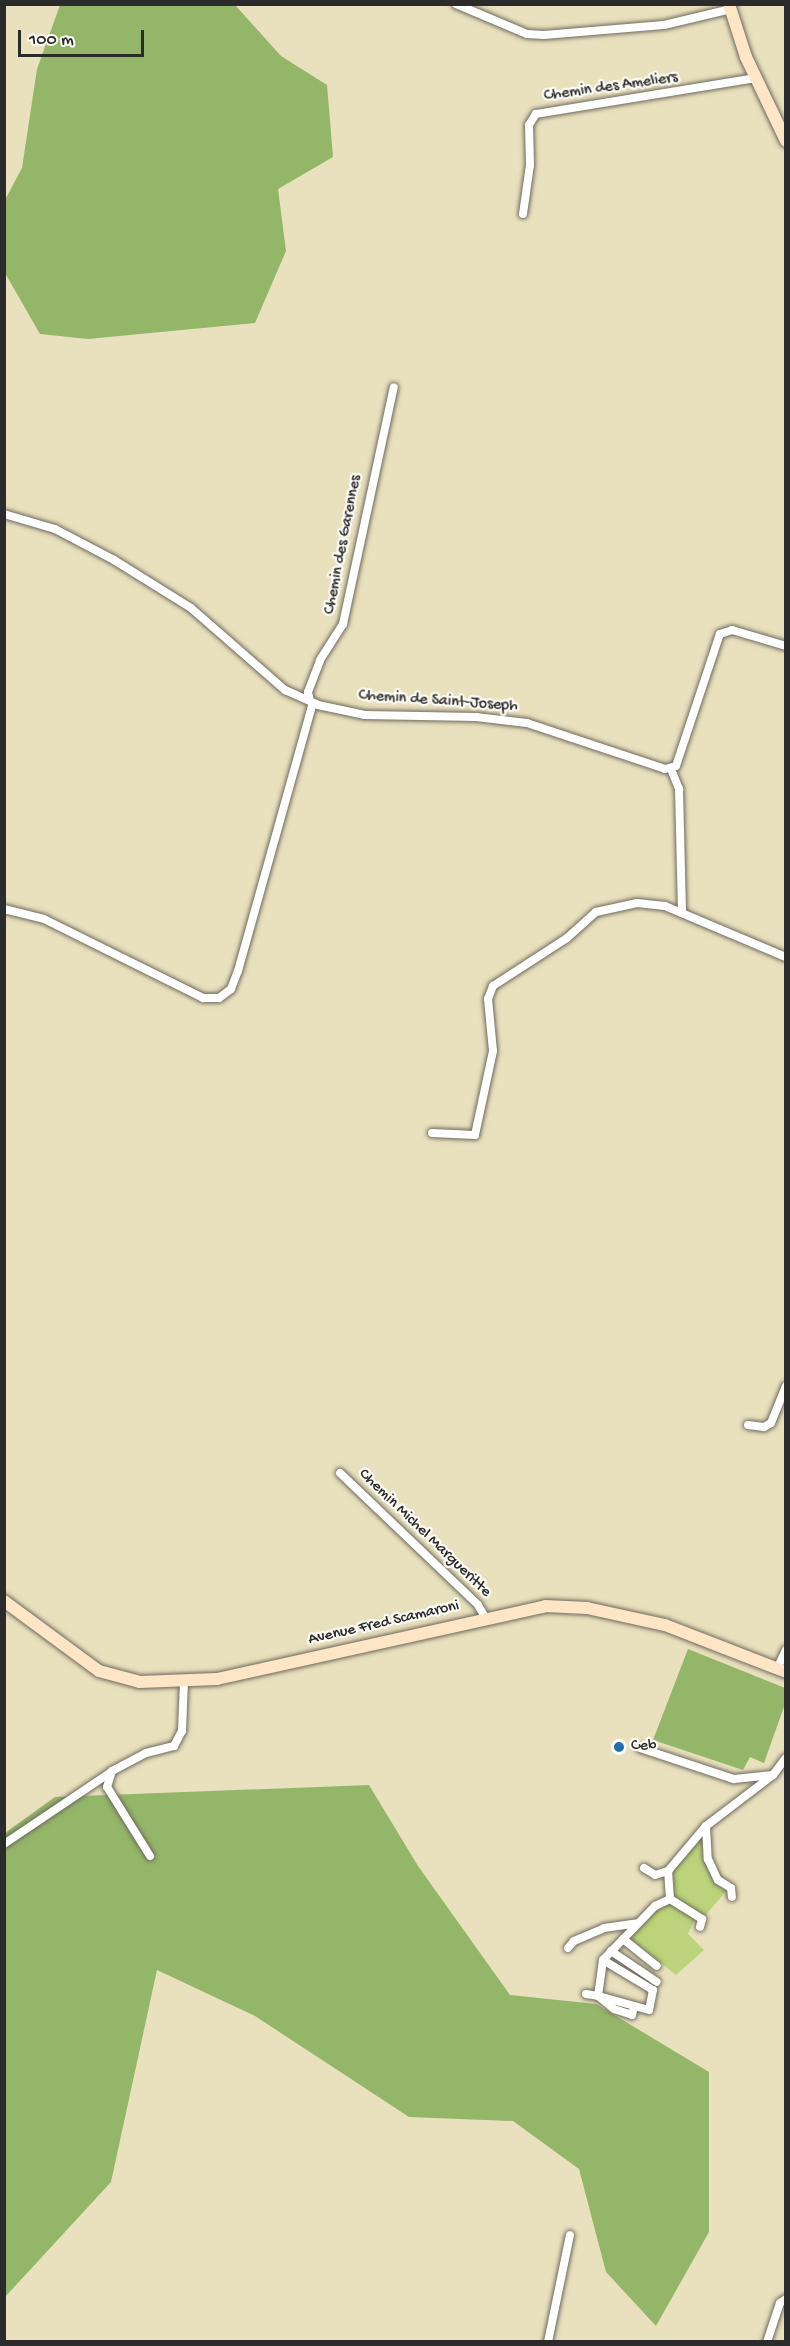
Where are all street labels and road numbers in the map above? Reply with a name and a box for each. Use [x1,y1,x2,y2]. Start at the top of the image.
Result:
street label: Chemin des Ameliers [543,69,679,107]
street label: Chemin des Garennes [321,474,367,616]
street label: Chemin de Saint-Joseph [358,687,518,717]
street label: Chemin Michel Margueritte [354,1466,494,1602]
street label: Avenue Fred Scamaroni [307,1597,461,1651]

